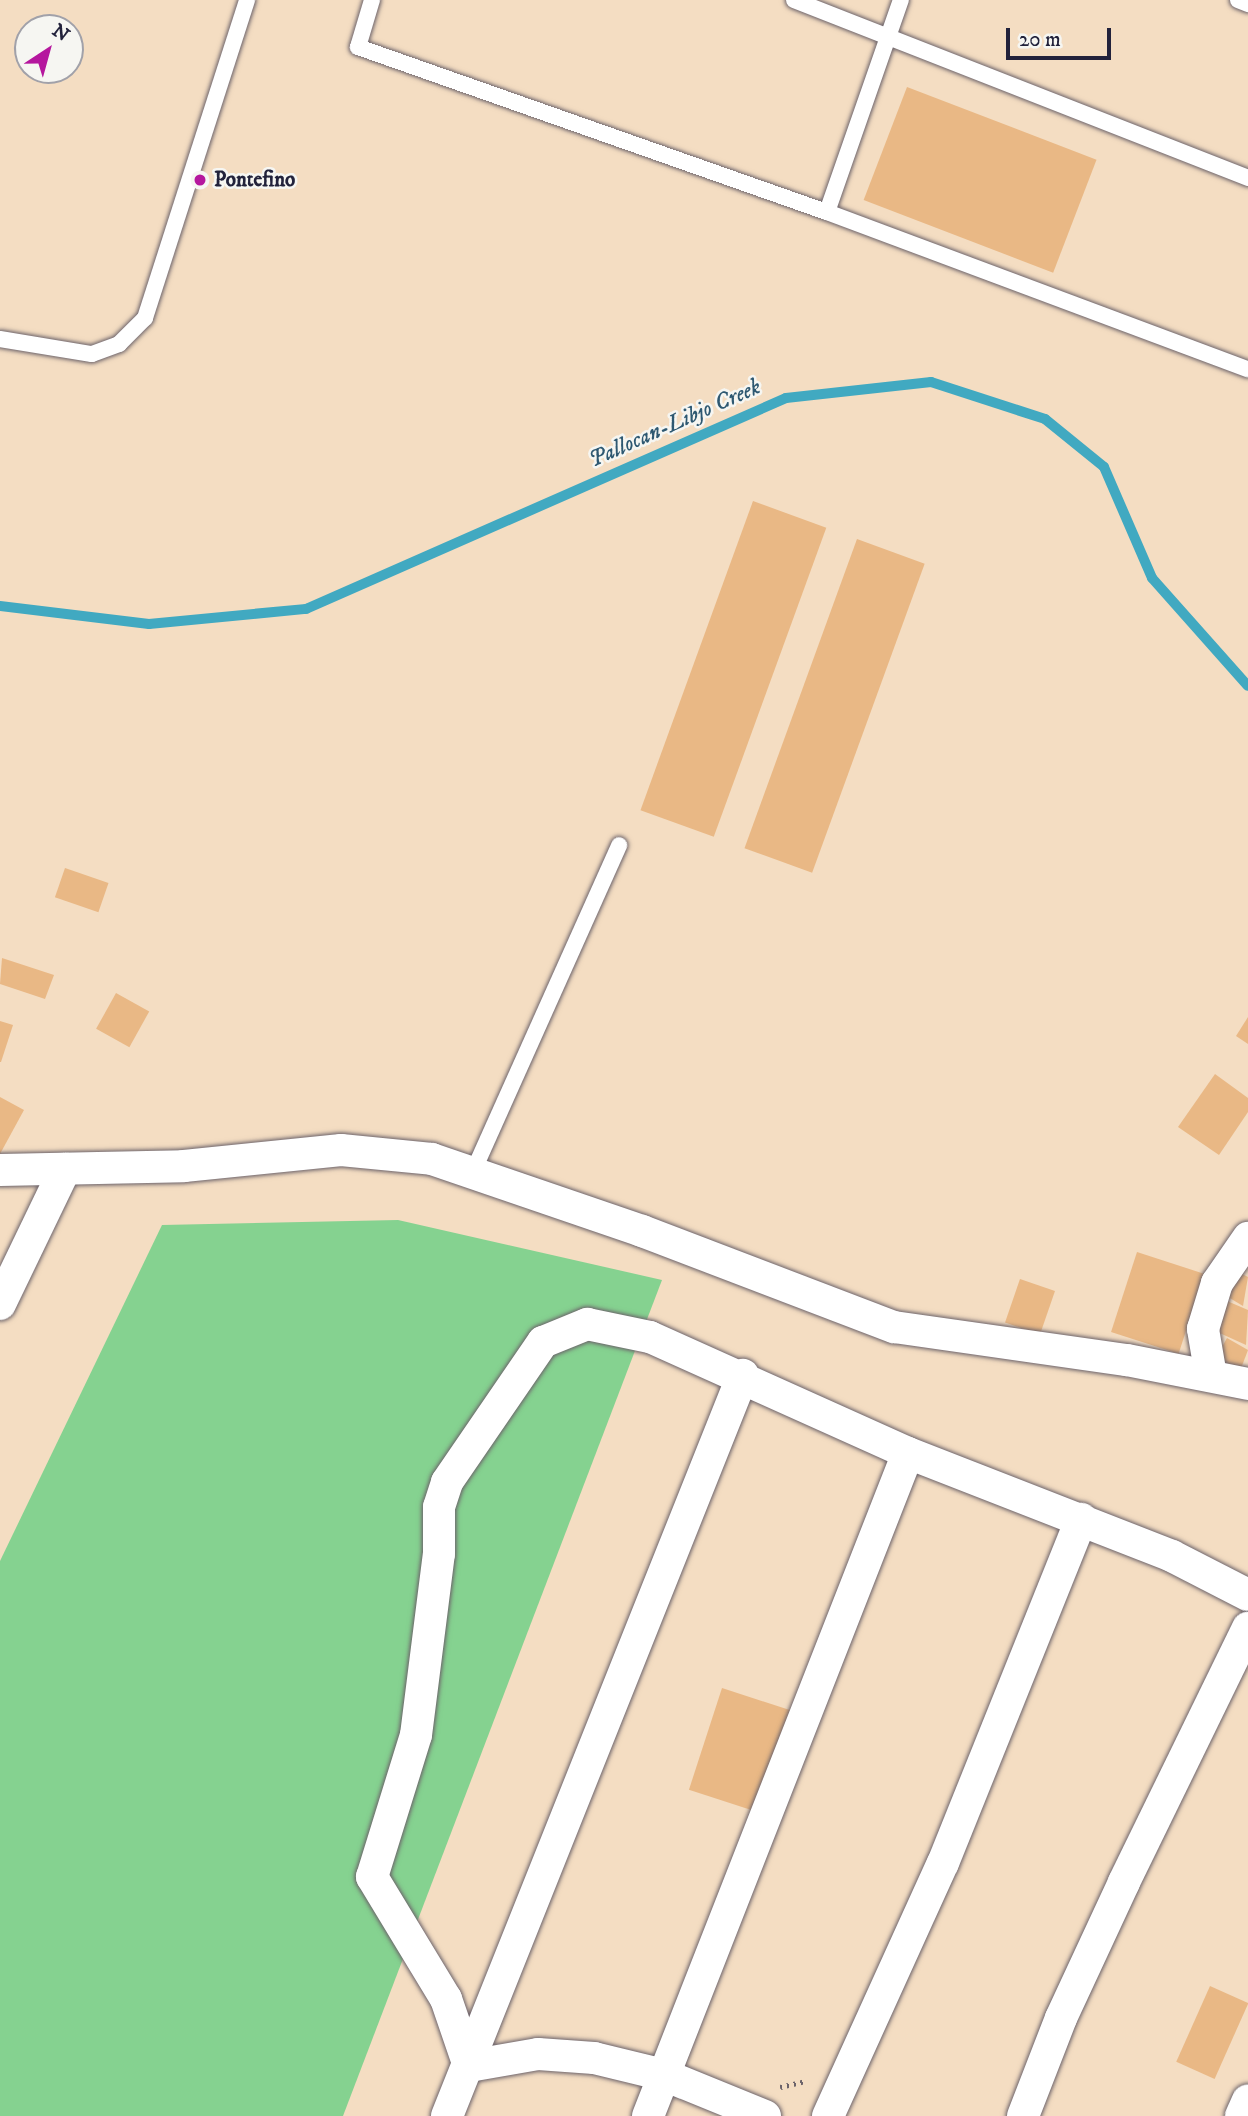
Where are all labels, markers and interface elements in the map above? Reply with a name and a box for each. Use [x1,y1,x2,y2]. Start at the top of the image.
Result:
north arrow [14,14,84,84]
scale bar [1010,14,1115,58]
text: N [47,19,74,47]
text: 20 m [1019,27,1061,53]
place label: Pontefino [214,167,295,193]
marker: Pontefino [192,172,208,188]
water label: Pallocan-Libjo Creek [585,374,765,474]

